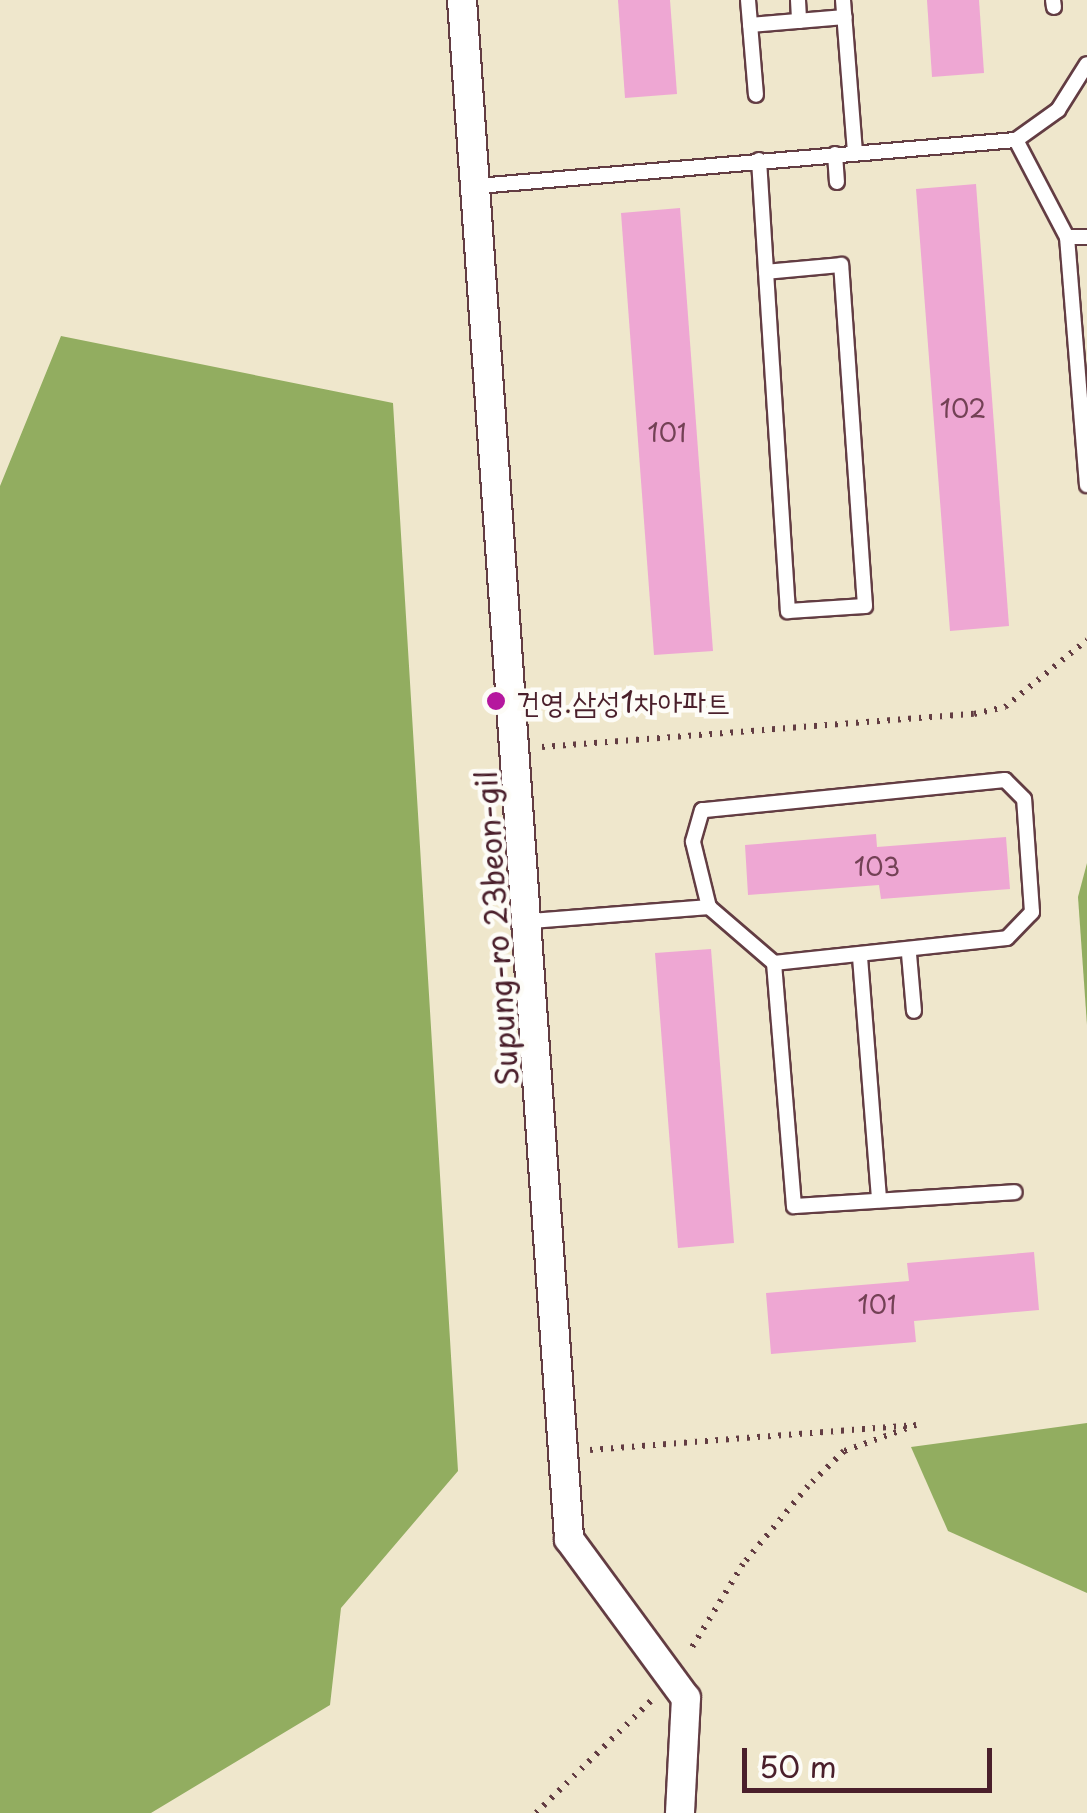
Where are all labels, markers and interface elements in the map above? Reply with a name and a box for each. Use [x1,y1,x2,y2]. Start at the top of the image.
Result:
house number: 102 [940,393,986,423]
house number: 101 [648,417,686,447]
place label: 건영.삼성1차아파트 [516,683,731,719]
marker: 건영.삼성1차아파트 [485,690,507,712]
street label: Supung-ro 23beon-gil [467,768,525,1088]
house number: 103 [854,851,900,881]
house number: 101 [858,1289,896,1319]
scale bar [747,1728,997,1790]
text: 50 m [759,1743,837,1788]

